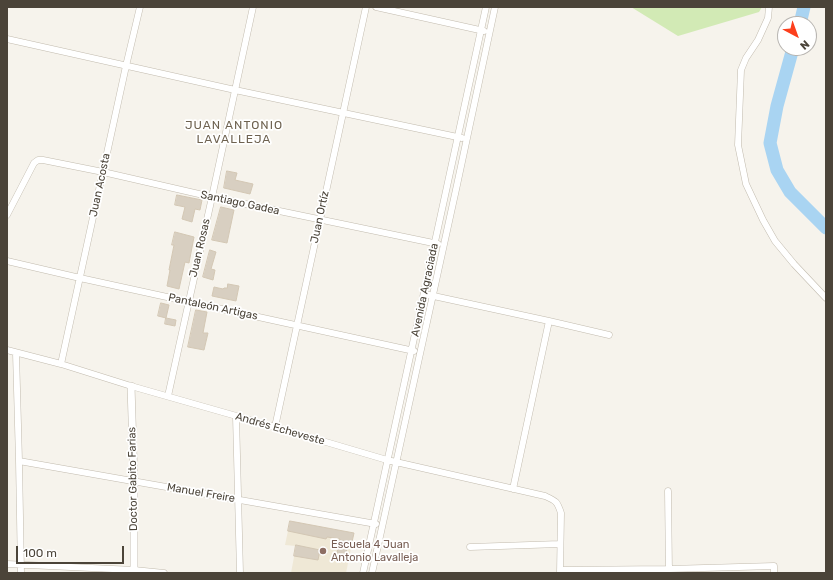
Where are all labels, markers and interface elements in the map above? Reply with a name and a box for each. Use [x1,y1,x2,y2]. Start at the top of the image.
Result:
north arrow [777,16,817,56]
text: N [797,37,812,52]
district label: JUAN ANTONIO LAVALLEJA [185,119,283,147]
street label: Juan Acosta [87,152,113,218]
street label: Santiago Gadea [199,188,281,218]
street label: Juan Ortíz [308,190,332,244]
street label: Juan Rosas [187,217,213,279]
street label: Avenida Agraciada [409,242,441,338]
street label: Pantaleón Artigas [167,291,259,323]
street label: Andrés Echeveste [234,410,326,448]
street label: Doctor Gabito Farias [125,427,141,531]
street label: Manuel Freire [166,481,236,505]
scale bar [18,538,126,564]
place label: Escuela 4 Juan Antonio Lavalleja [331,538,418,564]
text: 100 m [23,546,57,560]
marker: Escuela 4 Juan Antonio Lavalleja [318,546,328,556]

